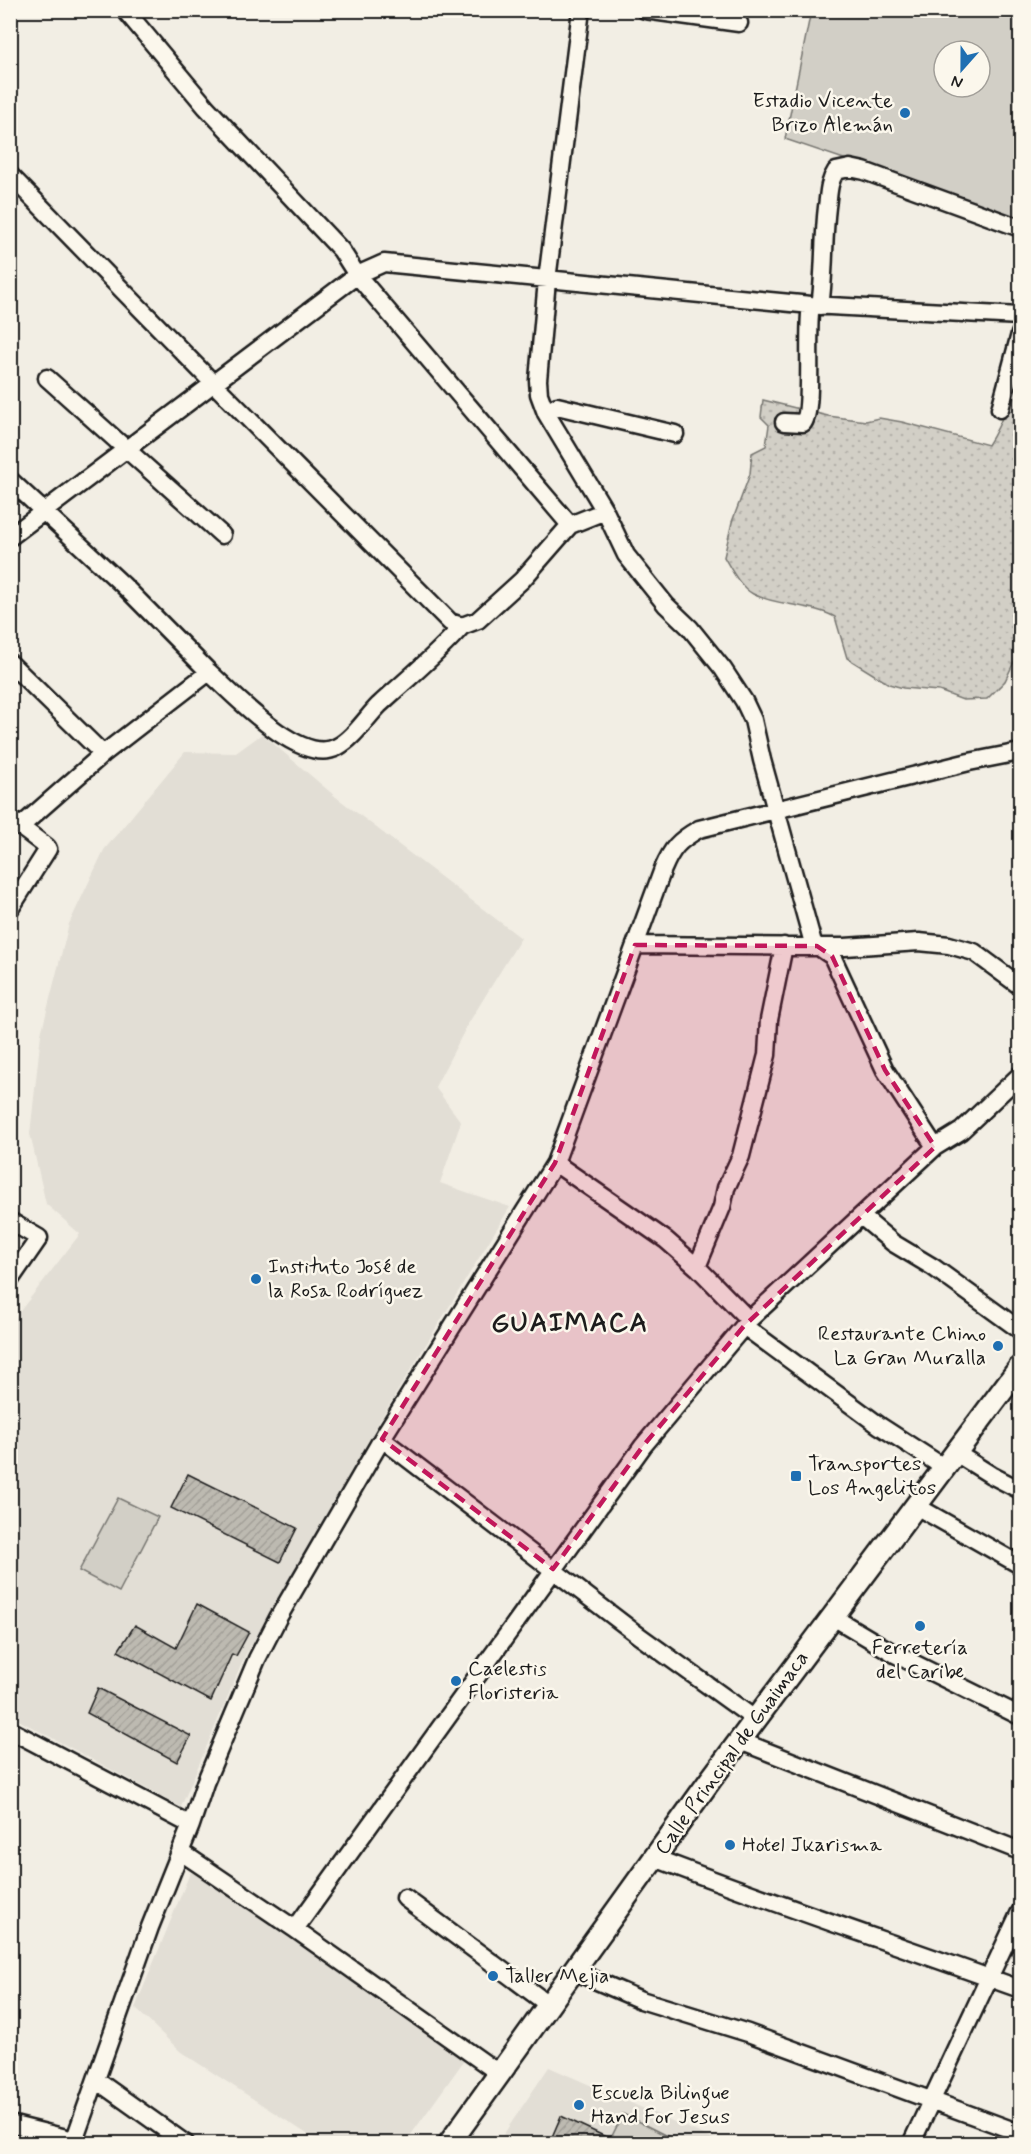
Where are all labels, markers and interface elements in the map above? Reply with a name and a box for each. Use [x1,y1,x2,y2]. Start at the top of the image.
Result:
north arrow [932,39,992,99]
text: N [948,70,966,93]
place label: Estadio Vicente Brizo Alemán [752,87,893,139]
marker: Estadio Vicente Brizo Alemán [898,106,912,120]
place label: Instituto José de la Rosa Rodríguez [268,1253,423,1305]
marker: Instituto José de la Rosa Rodríguez [249,1272,263,1286]
district label: GUAIMACA [491,1306,649,1341]
place label: Restaurante Chino La Gran Muralla [818,1320,986,1372]
marker: Restaurante Chino La Gran Muralla [991,1339,1005,1353]
place label: Transportes Los Angelitos [808,1450,936,1502]
marker: Transportes Los Angelitos [789,1469,803,1483]
marker: Ferretería del Caribe [913,1619,927,1633]
place label: Ferretería del Caribe [872,1634,968,1686]
street label: Calle Principal de Guaimaca [648,1645,816,1861]
place label: Caelestis Floristeria [468,1655,559,1707]
marker: Caelestis Floristeria [449,1674,463,1688]
place label: Hotel Jkarisma [742,1831,882,1859]
marker: Hotel Jkarisma [723,1838,737,1852]
place label: Taller Mejia [505,1962,609,1990]
marker: Taller Mejia [486,1969,500,1983]
place label: Escuela Bilingue Hand For Jesus [591,2079,730,2131]
marker: Escuela Bilingue Hand For Jesus [572,2098,586,2112]

